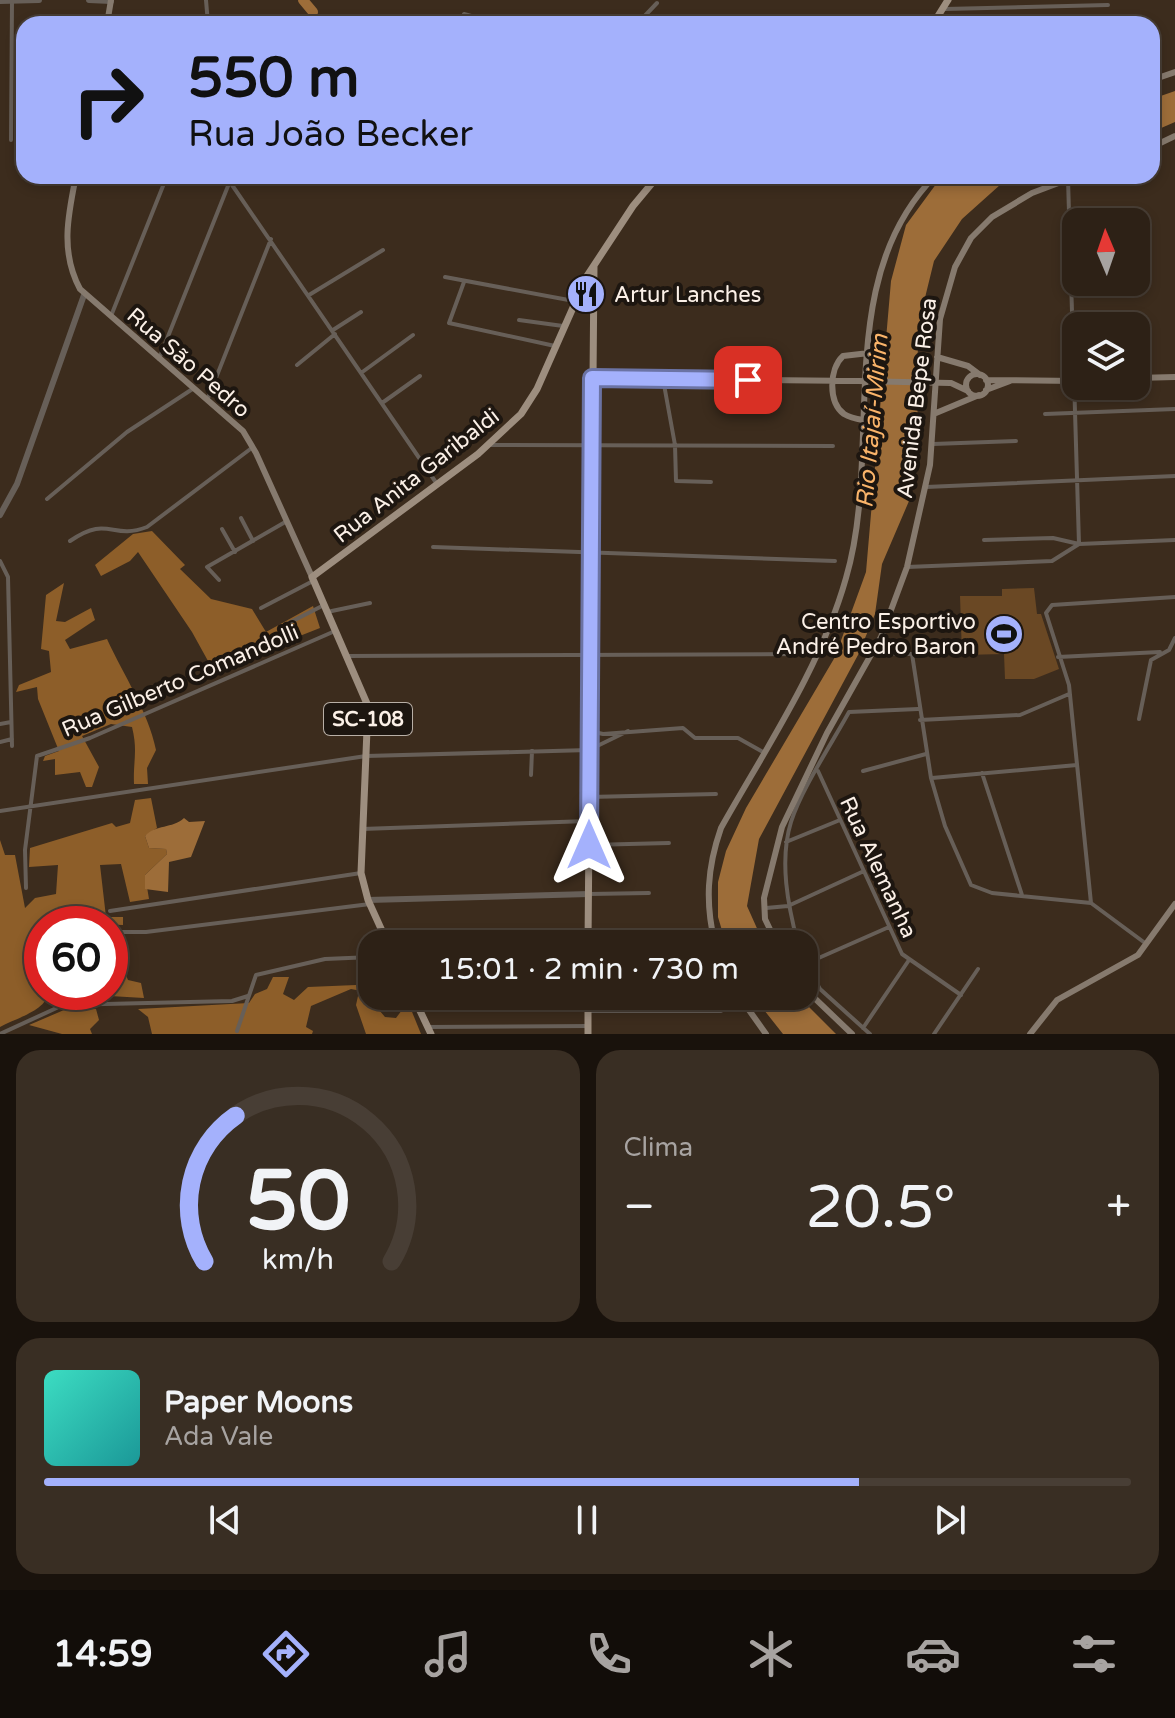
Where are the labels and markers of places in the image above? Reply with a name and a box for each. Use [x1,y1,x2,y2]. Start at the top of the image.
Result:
restaurant icon: Artur Lanches [565,273,607,315]
place label: Artur Lanches [614,282,761,308]
pin [714,346,782,414]
place label: Centro Esportivo André Pedro Baron [776,609,976,660]
sports icon: Centro Esportivo André Pedro Baron [983,613,1025,655]

